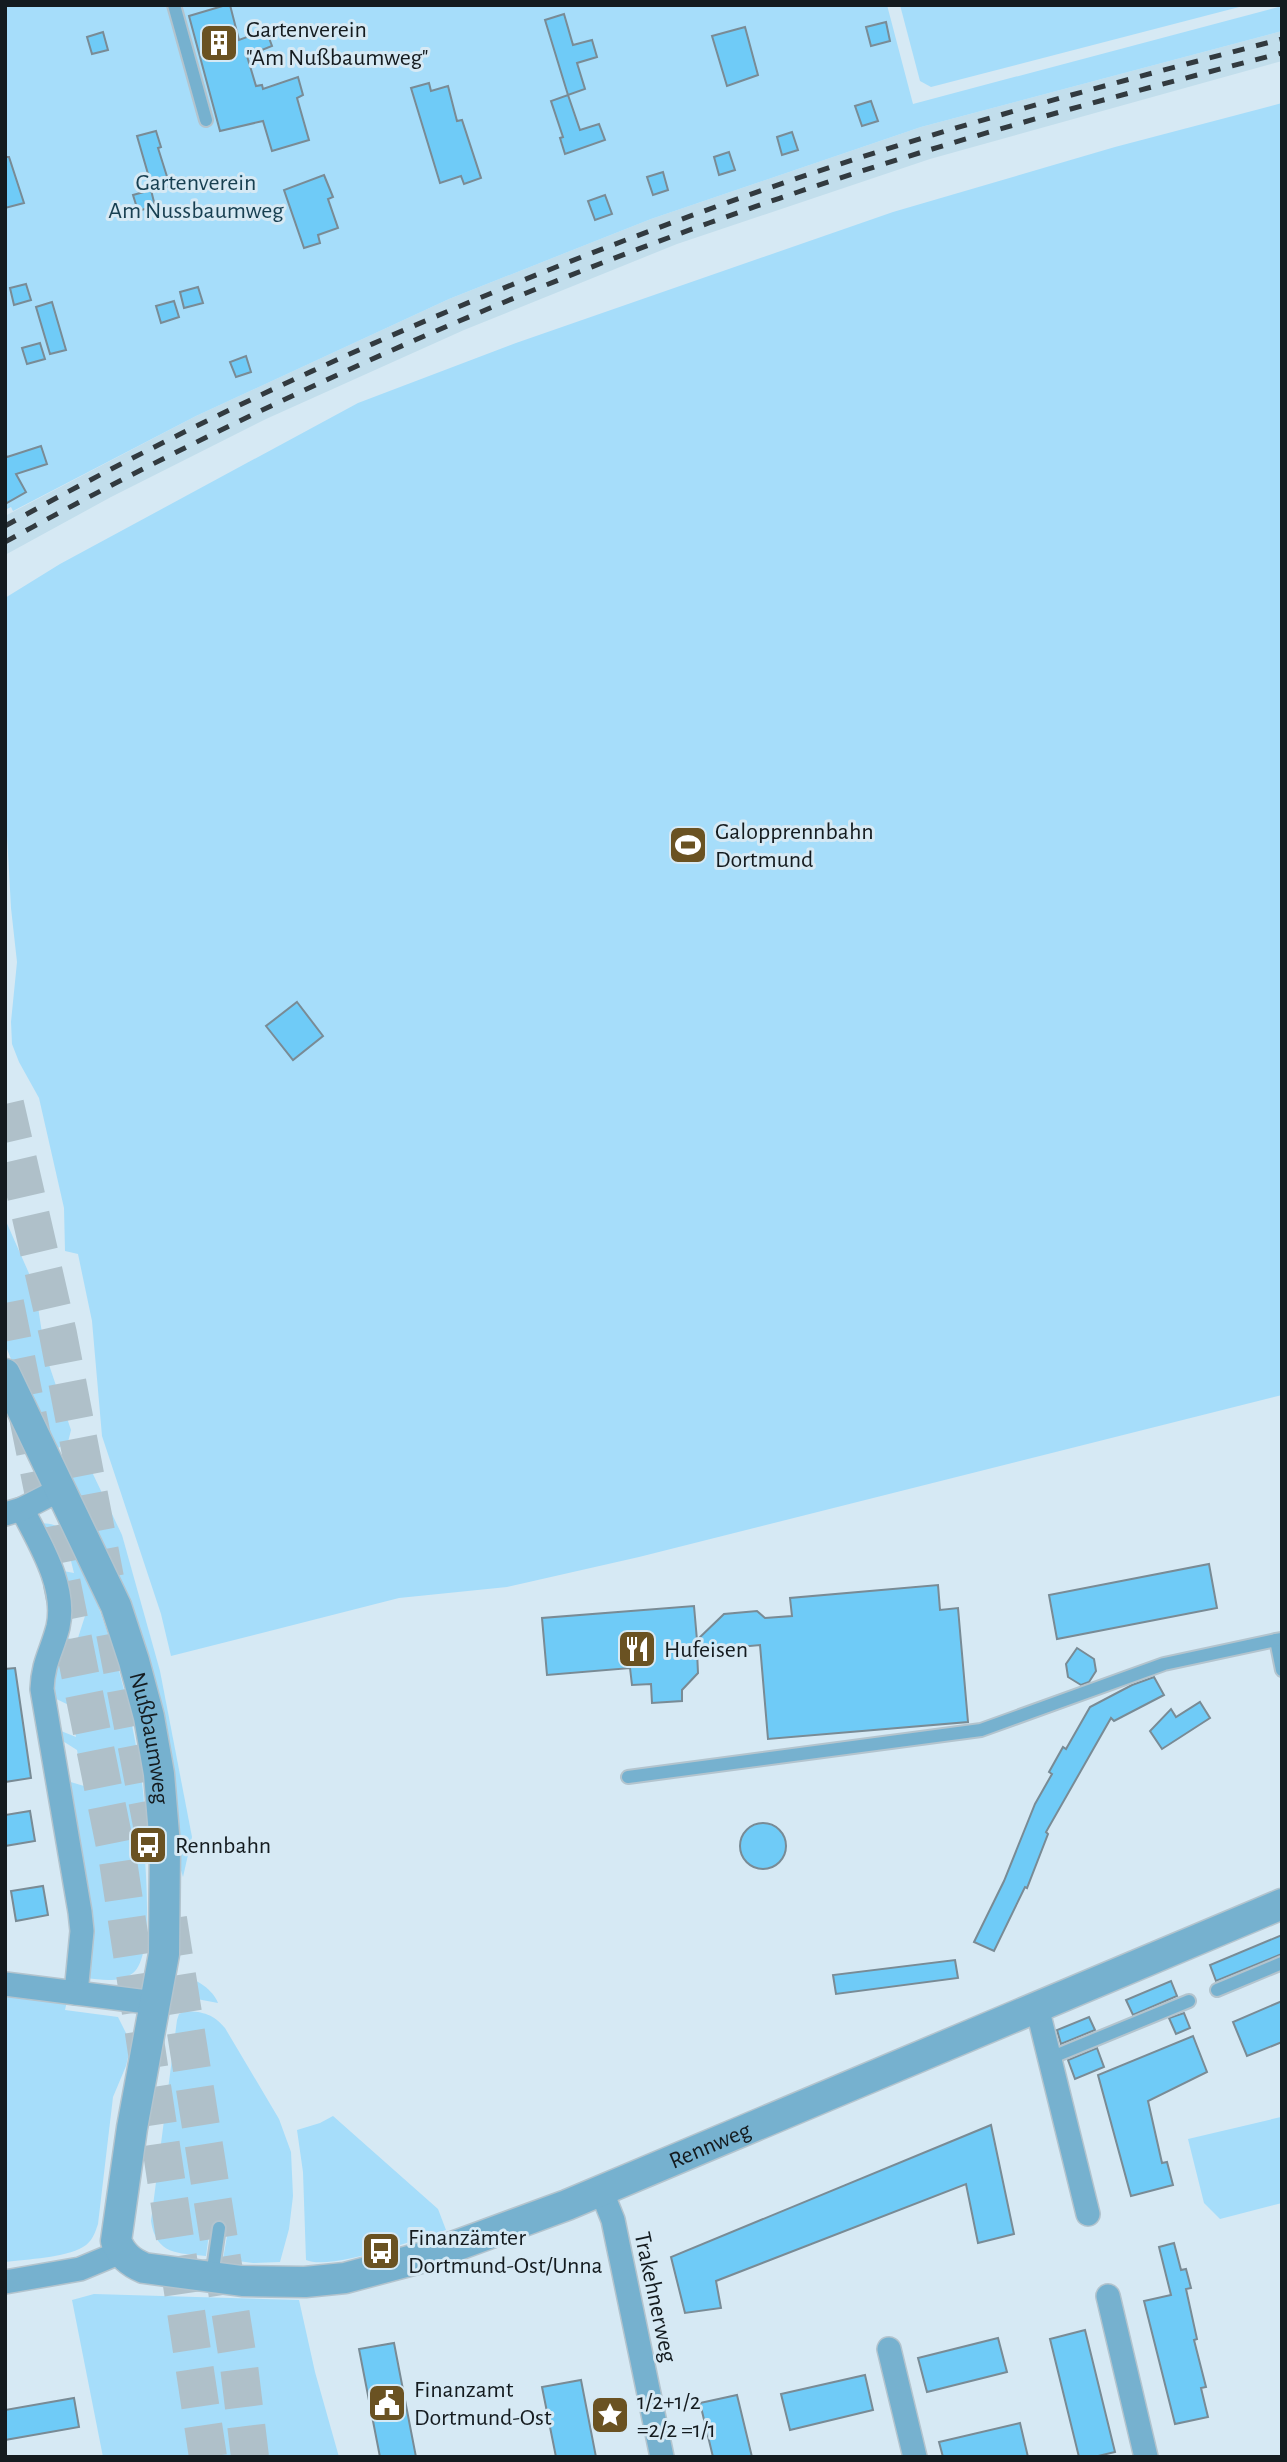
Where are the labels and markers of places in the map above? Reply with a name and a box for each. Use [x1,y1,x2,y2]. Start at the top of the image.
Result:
place label: Gartenverein "Am Nußbaumweg" [246,18,429,70]
building icon: Gartenverein "Am Nußbaumweg" [198,22,240,64]
place label: Galopprennbahn Dortmund [715,820,874,872]
sports icon: Galopprennbahn Dortmund [667,824,709,866]
restaurant icon: Hufeisen [616,1628,658,1670]
place label: Hufeisen [664,1638,748,1662]
bus stop icon: Rennbahn [127,1824,169,1866]
place label: Rennbahn [175,1834,271,1858]
place label: Finanzämter Dortmund-Ost/Unna [408,2226,603,2278]
bus stop icon: Finanzämter Dortmund-Ost/Unna [360,2230,402,2272]
place label: Finanzamt Dortmund-Ost [414,2378,552,2430]
public building icon: Finanzamt Dortmund-Ost [366,2382,408,2424]
place label: 1/2+1/2 =2/2 =1/1 [637,2390,716,2442]
place icon: 1/2+1/2 =2/2 =1/1 [589,2394,631,2436]

